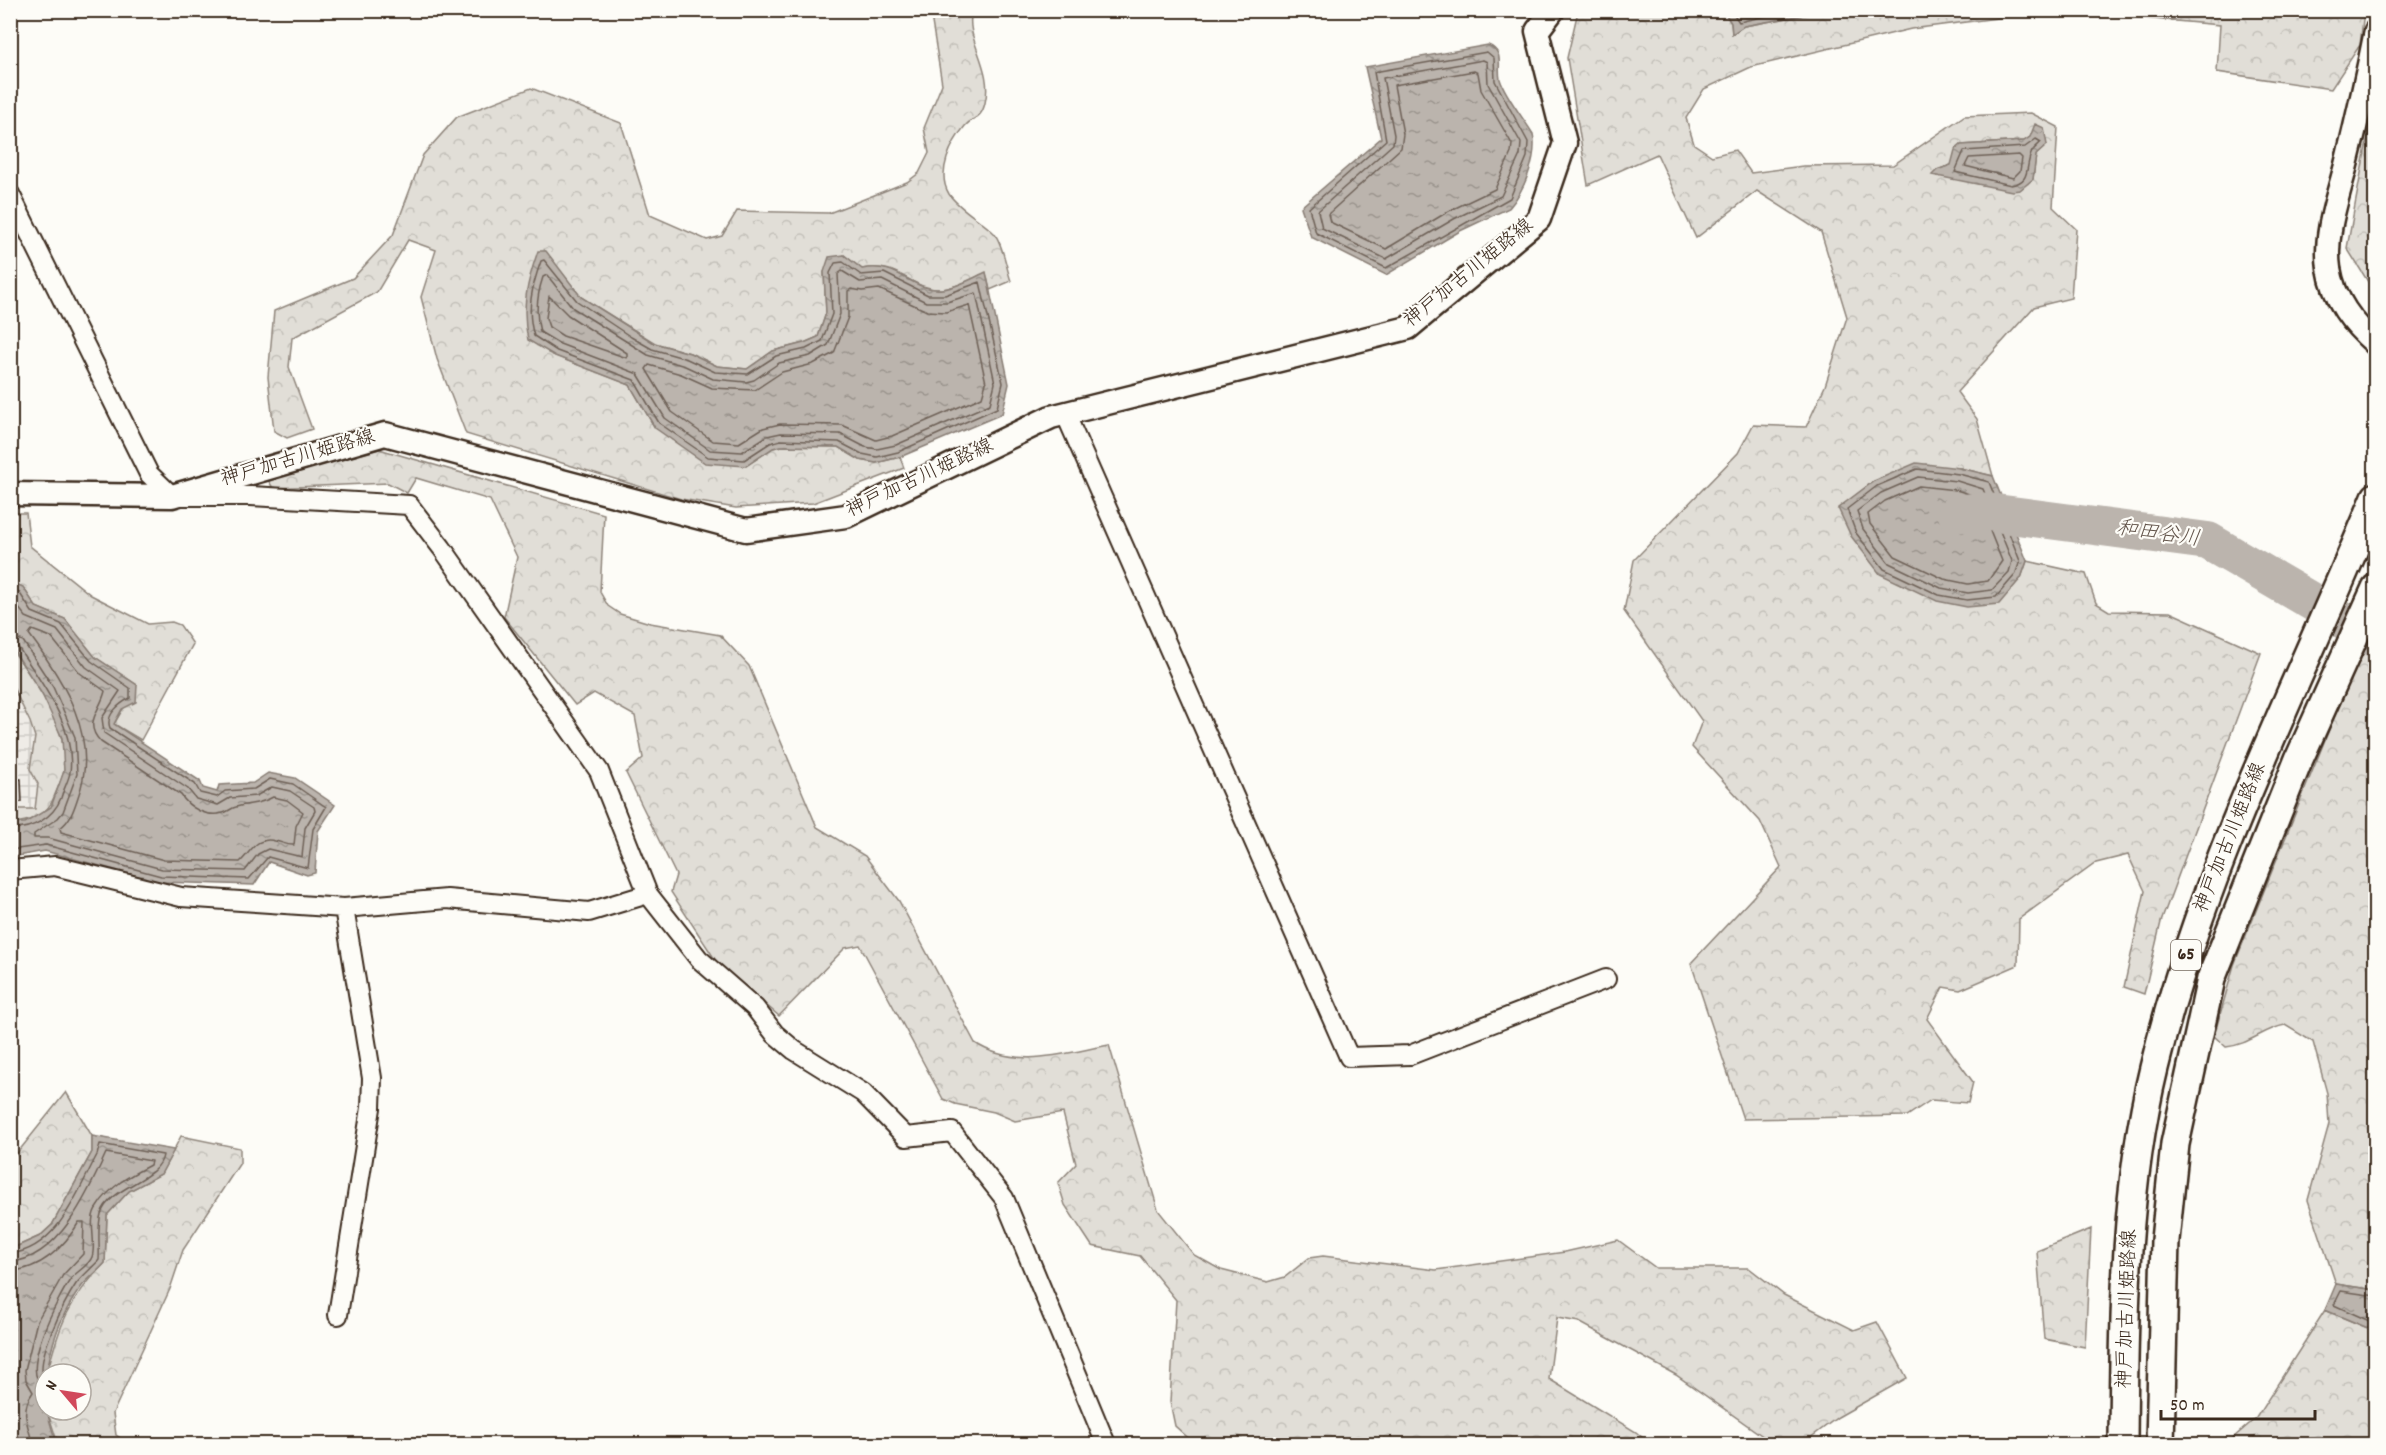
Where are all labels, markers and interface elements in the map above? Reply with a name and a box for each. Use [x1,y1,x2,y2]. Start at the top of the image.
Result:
street label: 神戸加古川姫路線 [1398,213,1540,335]
street label: 神戸加古川姫路線 [217,423,379,495]
street label: 神戸加古川姫路線 [842,433,998,525]
water label: 和田谷川 [2114,514,2202,556]
street label: 神戸加古川姫路線 [2188,759,2274,917]
road number: 65 [2171,940,2201,970]
street label: 神戸加古川姫路線 [2111,1229,2145,1389]
north arrow [33,1362,93,1422]
text: N [40,1377,64,1395]
scale bar [2161,1383,2316,1421]
text: 50 m [2170,1394,2205,1419]

